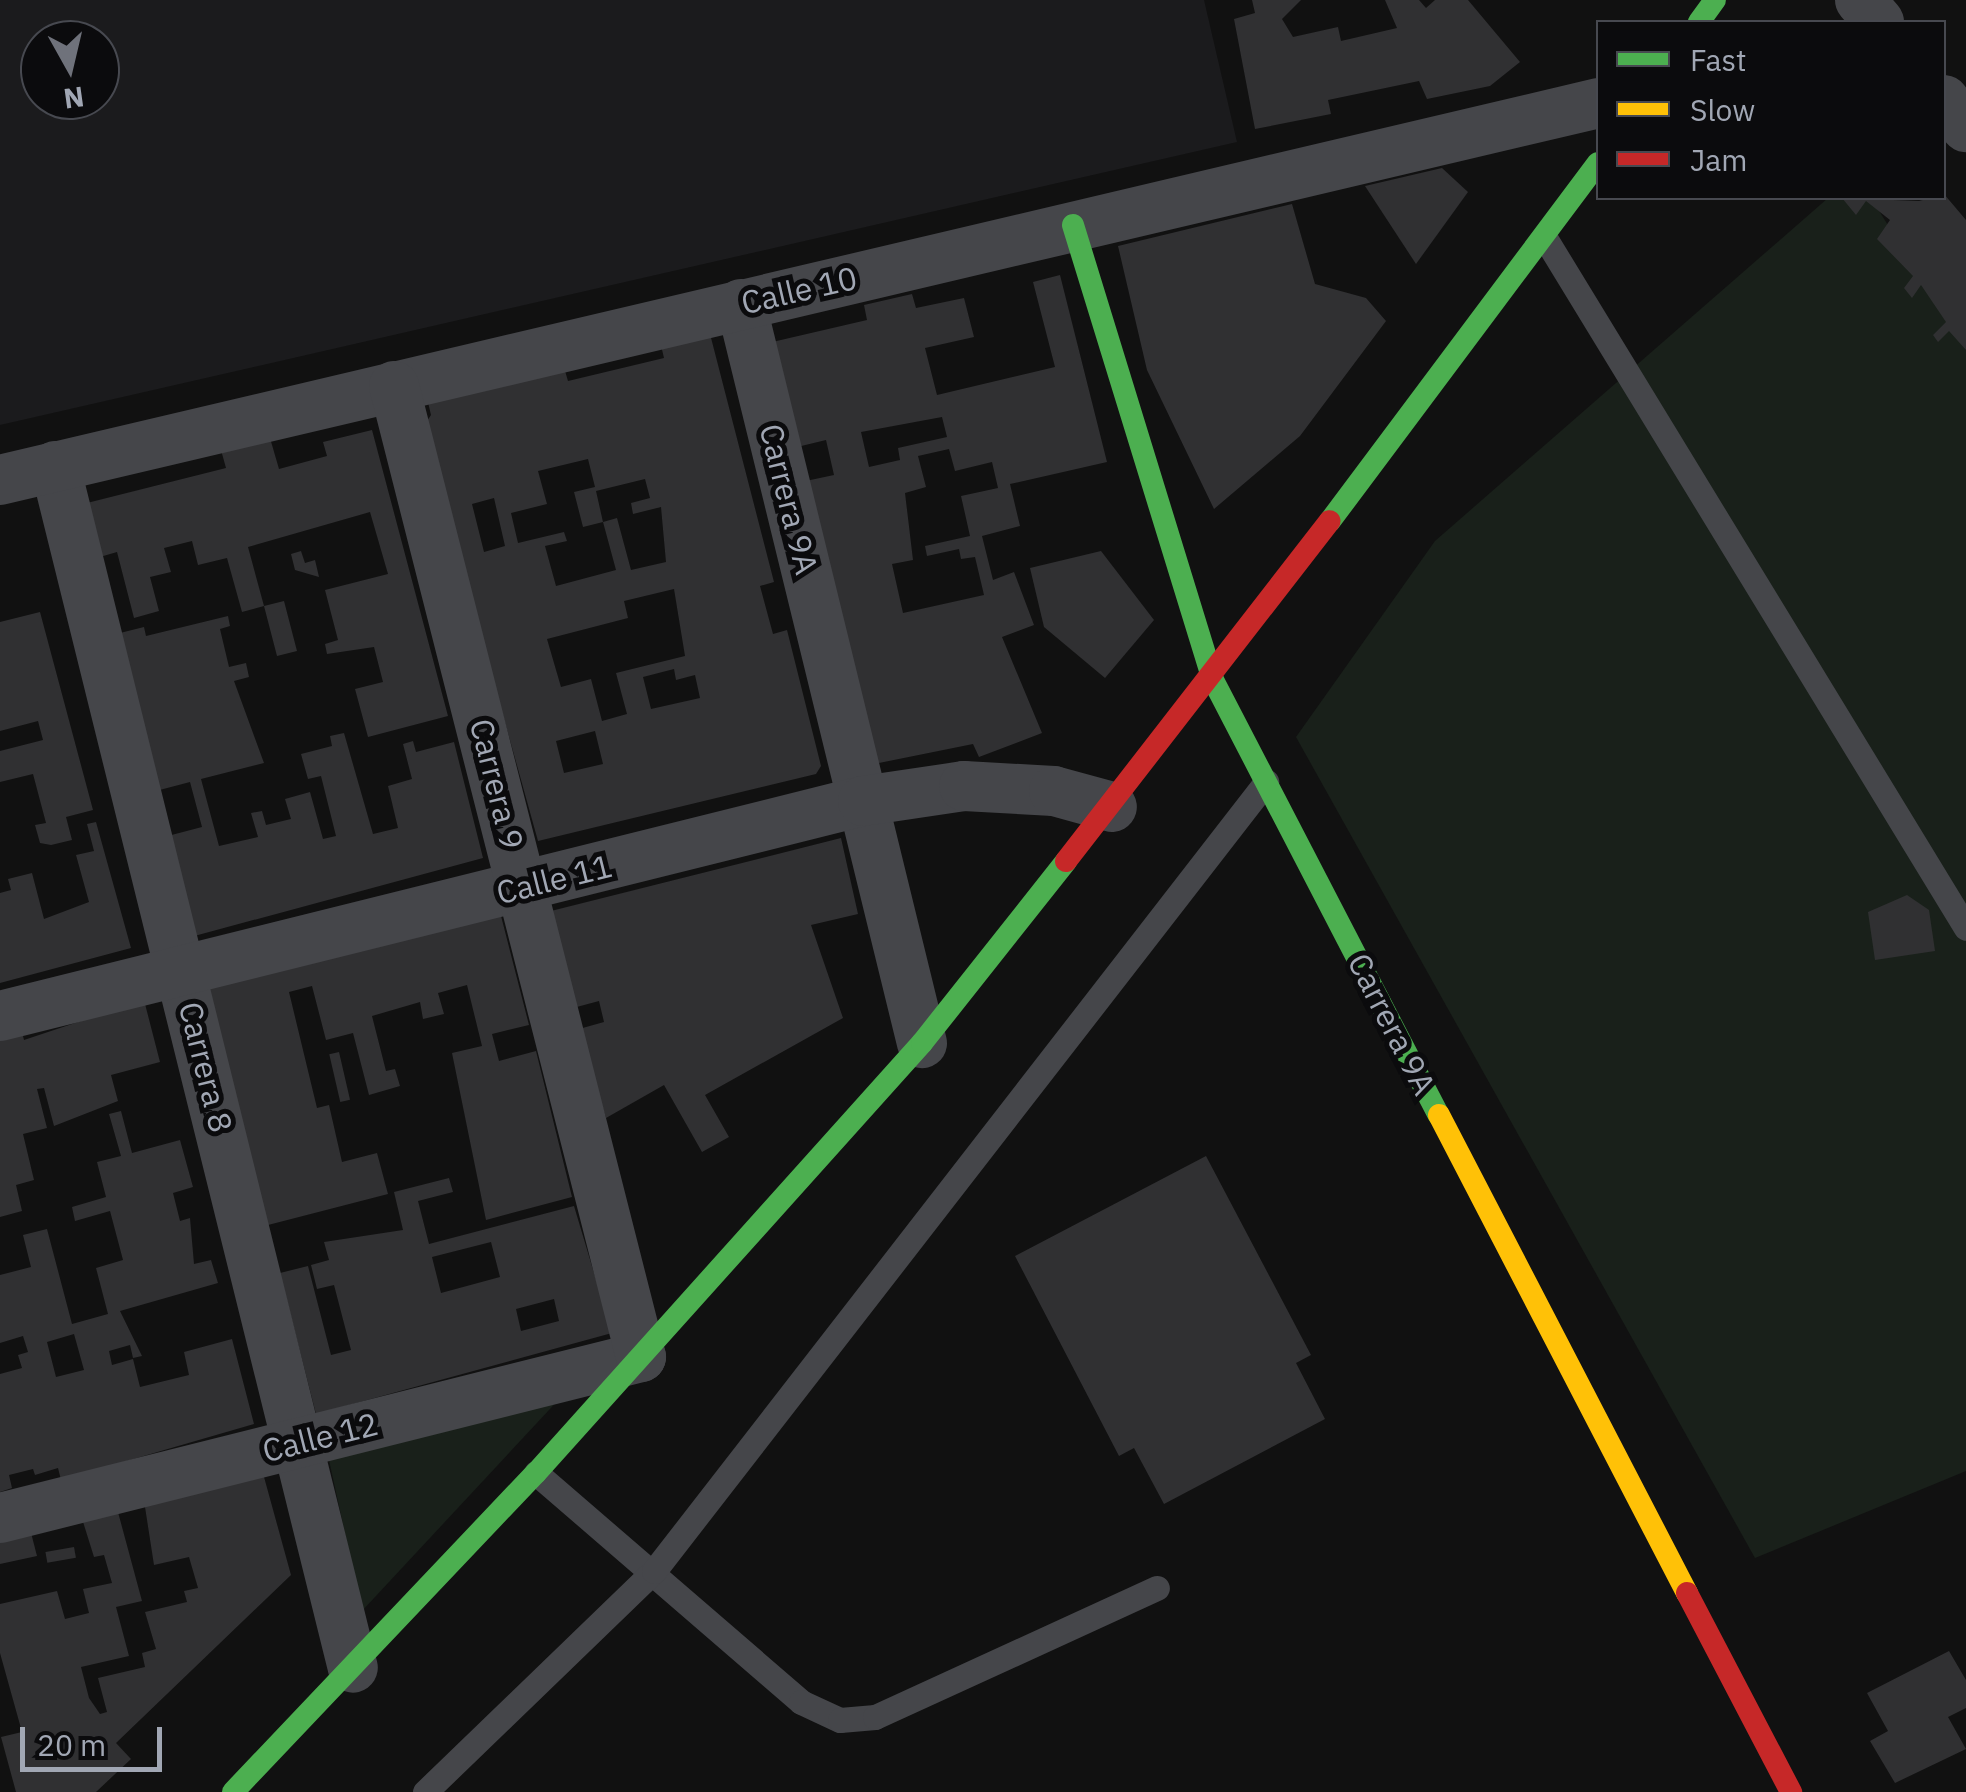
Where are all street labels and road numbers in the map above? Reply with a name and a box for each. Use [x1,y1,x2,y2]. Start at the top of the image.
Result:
street label: Calle 10 [737,258,861,322]
street label: Carrera 9A [752,420,826,578]
street label: Carrera 9 [462,715,532,853]
street label: Calle 11 [492,846,616,912]
street label: Carrera 9A [1340,947,1444,1101]
street label: Carrera 8 [171,998,241,1136]
street label: Calle 12 [258,1404,382,1470]

